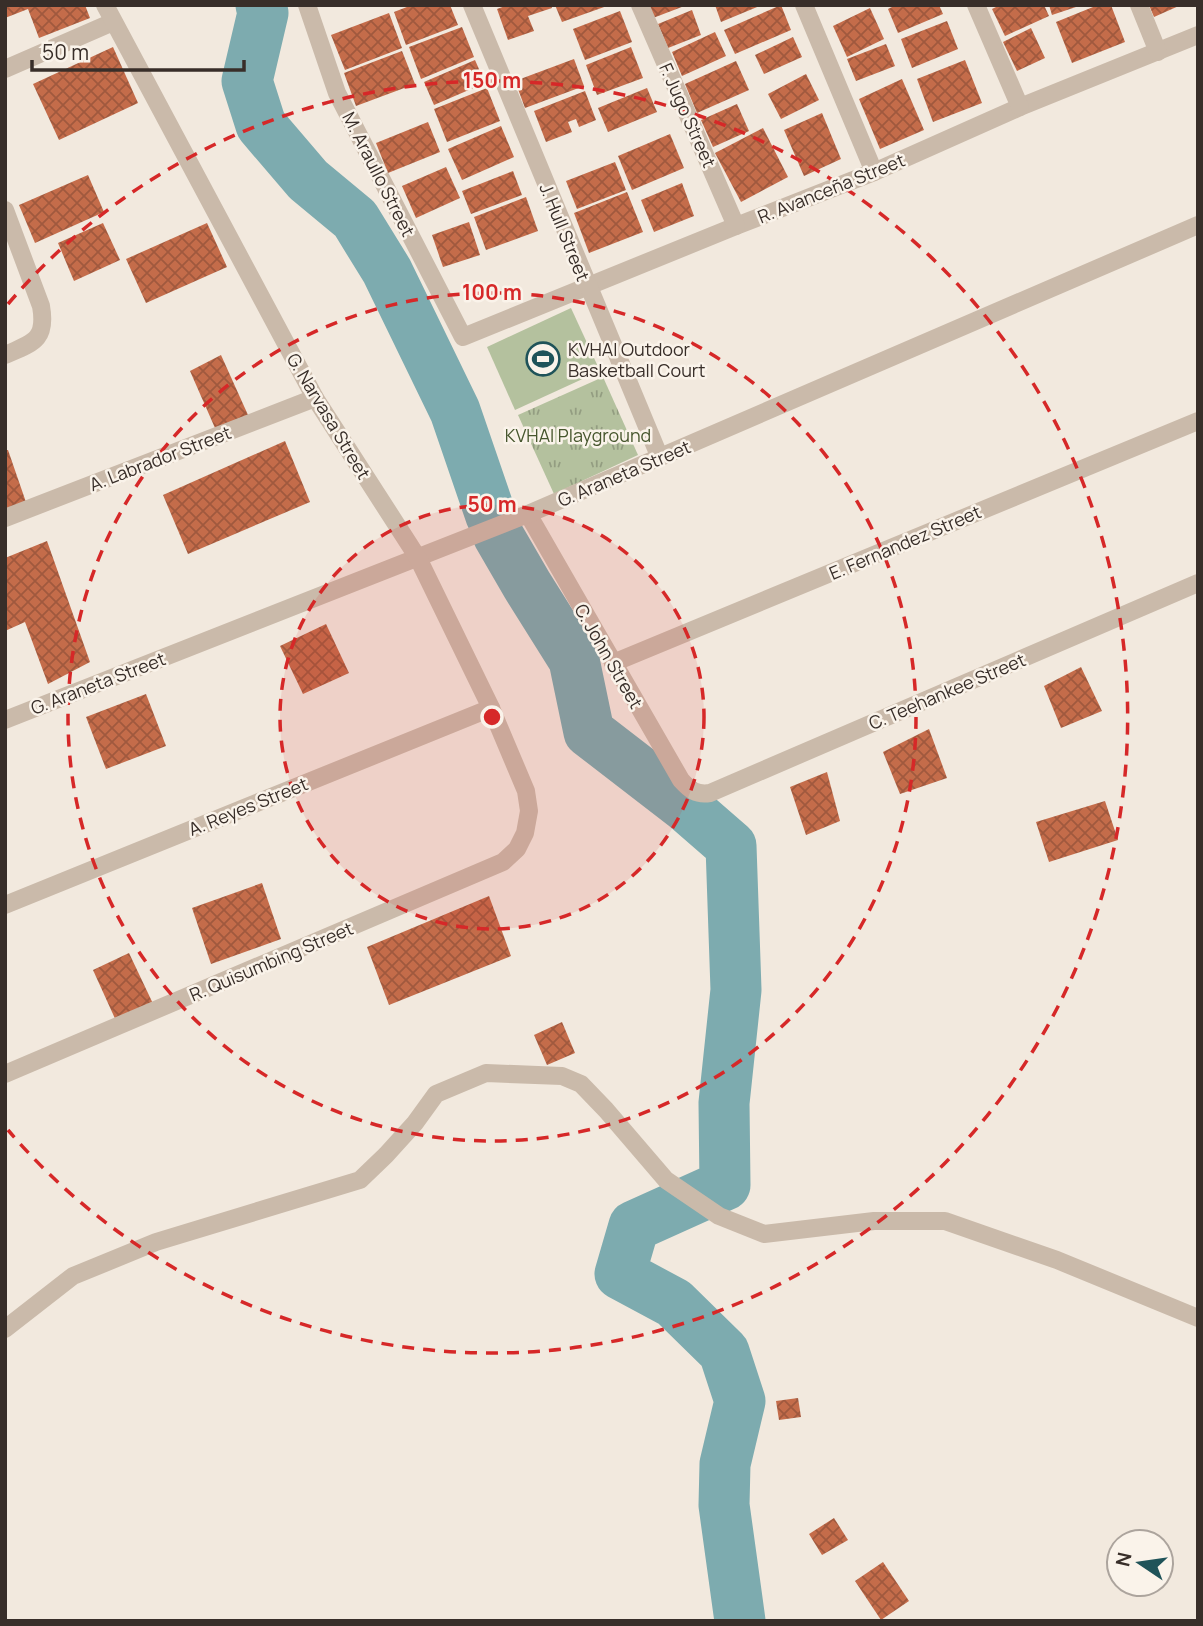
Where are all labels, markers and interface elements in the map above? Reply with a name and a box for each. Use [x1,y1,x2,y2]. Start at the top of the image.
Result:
scale bar [32,28,243,72]
text: 50 m [42,38,89,66]
street label: F. Jugo Street [654,59,722,171]
text: 150 m [463,66,521,94]
street label: M. Araullo Street [337,107,421,241]
street label: R. Avanceña Street [754,148,908,228]
street label: J. Hull Street [534,180,596,284]
text: 100 m [462,278,522,306]
place label: KVHAI Outdoor Basketball Court [568,337,706,382]
sports icon: KVHAI Outdoor Basketball Court [524,340,562,378]
street label: G. Narvasa Street [282,348,376,484]
street label: A. Labrador Street [86,420,234,496]
park label: KVHAI Playground [505,423,651,447]
street label: G. Araneta Street [554,434,694,512]
text: 50 m [467,490,517,518]
street label: E. Fernandez Street [825,499,985,585]
street label: C. John Street [569,599,649,713]
street label: G. Araneta Street [27,646,169,720]
street label: C. Teehankee Street [865,647,1029,735]
centre of rings [480,705,504,729]
street label: A. Reyes Street [185,771,311,841]
street label: R. Quisumbing Street [186,916,356,1006]
north arrow [1105,1528,1175,1598]
text: N [1109,1550,1138,1569]

